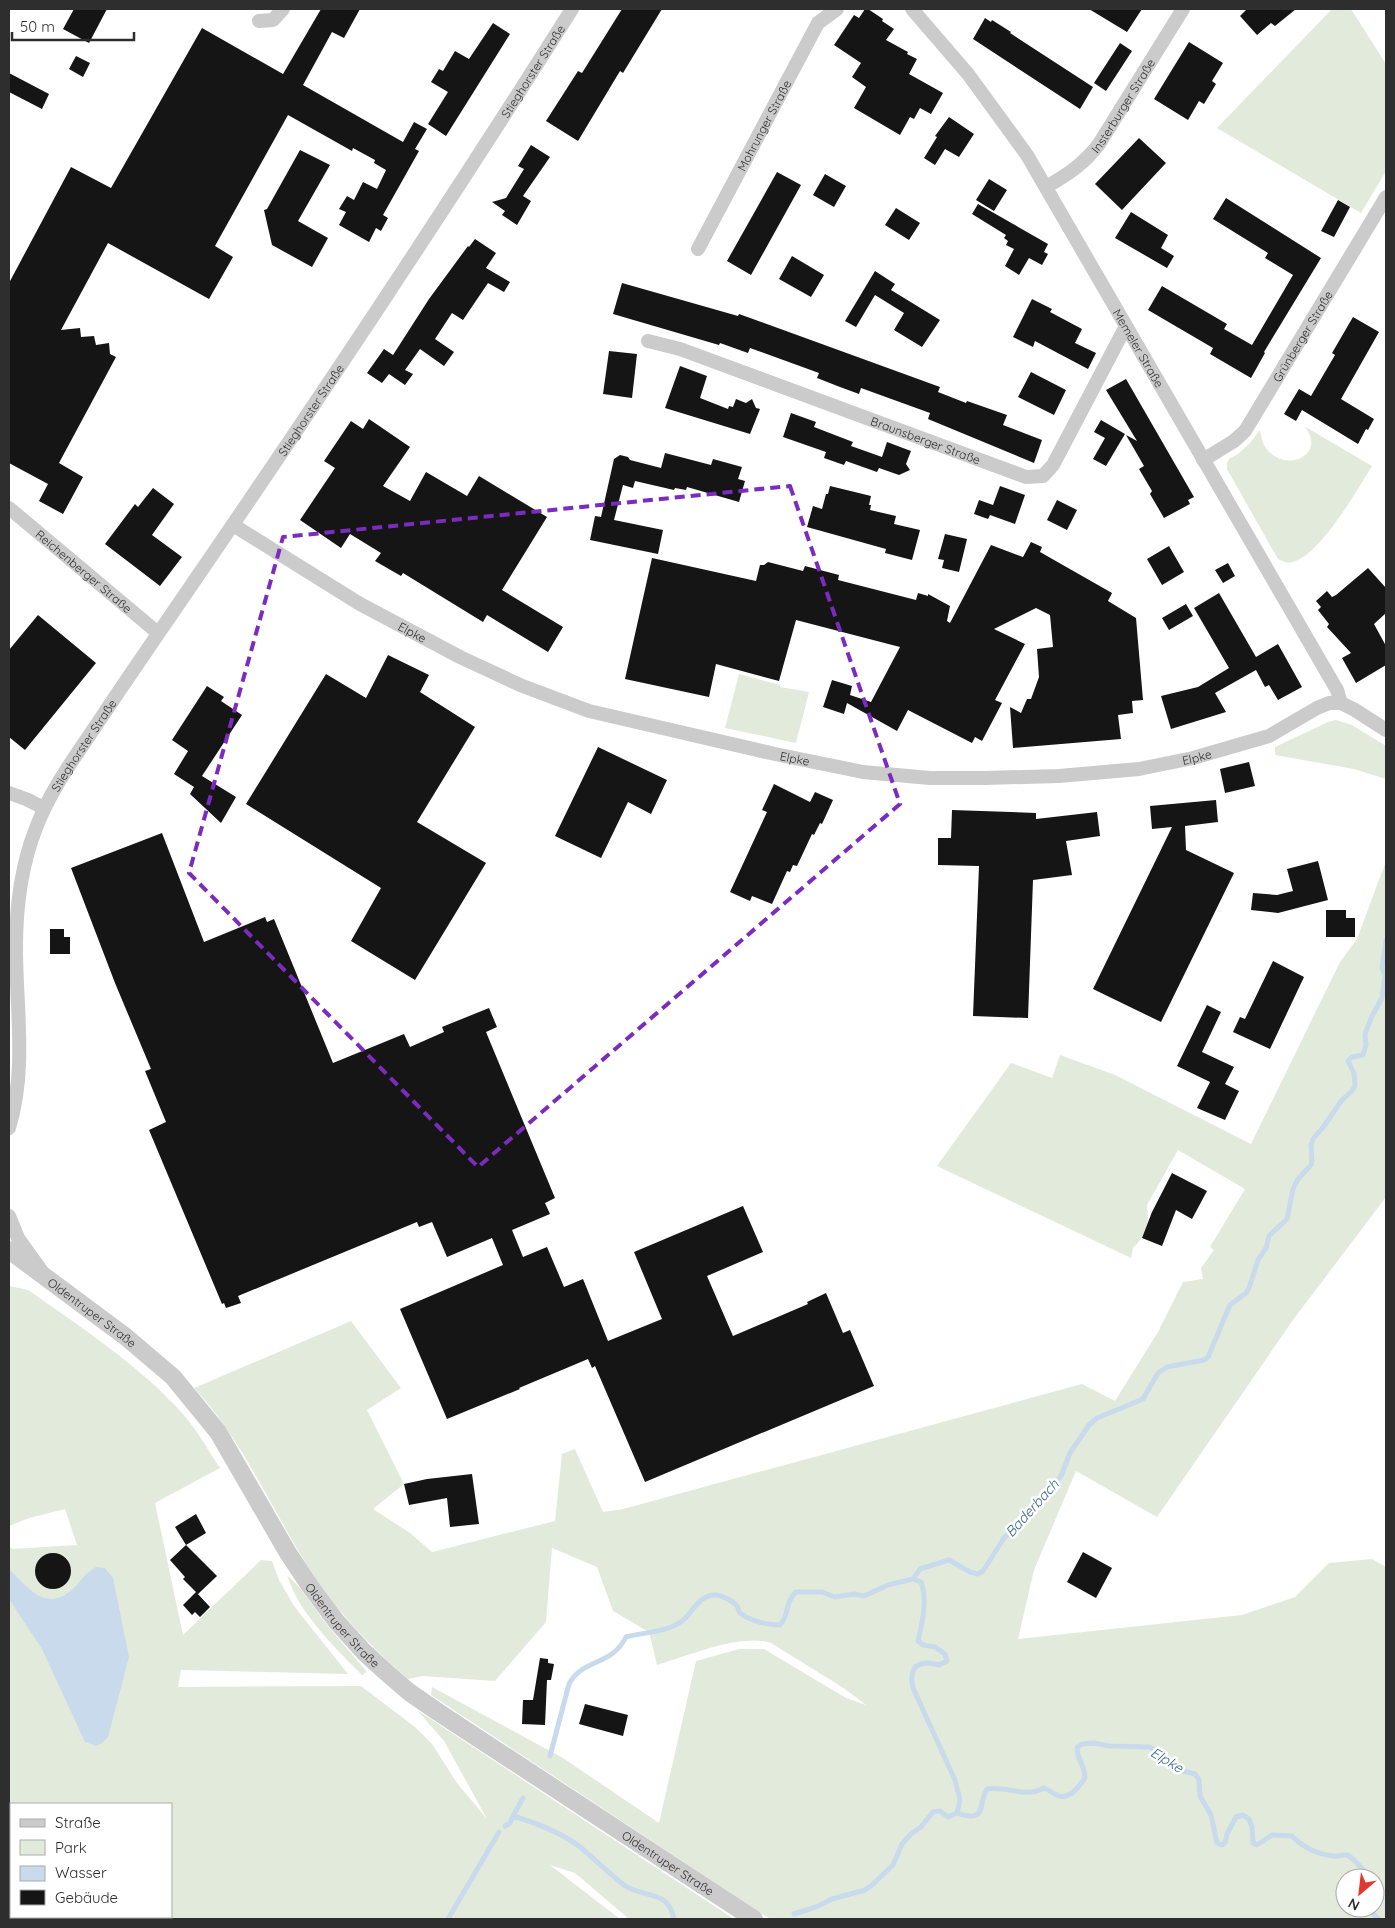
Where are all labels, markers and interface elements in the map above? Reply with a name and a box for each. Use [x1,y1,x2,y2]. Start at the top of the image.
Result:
scale bar [12,10,135,42]
text: 50 m [20,17,55,36]
street label: Stieghorster Straße [497,22,568,120]
street label: Insterburger Straße [1088,56,1158,156]
street label: Mohrunger Straße [733,77,794,173]
street label: Grünberger Straße [1269,288,1336,384]
street label: Memeler Straße [1110,306,1168,390]
street label: Stieghorster Straße [274,361,347,459]
street label: Braunsberger Straße [869,413,983,467]
street label: Reichenberger Straße [33,526,136,616]
street label: Elpke [396,618,429,646]
street label: Stieghorster Straße [48,696,119,794]
street label: Elpke [1181,746,1213,768]
street label: Elpke [779,748,811,768]
street label: Oldentruper Straße [45,1274,140,1350]
water label: Baderbach [1001,1475,1063,1541]
street label: Oldentruper Straße [302,1579,383,1671]
water label: Elpke [1147,1743,1187,1777]
legend [10,1803,172,1918]
text: Straße [55,1813,101,1832]
street label: Oldentruper Straße [619,1827,717,1898]
text: Park [55,1838,87,1857]
text: Wasser [55,1863,107,1882]
north arrow [1335,1868,1385,1918]
text: Gebäude [55,1888,118,1907]
text: N [1345,1894,1363,1915]

